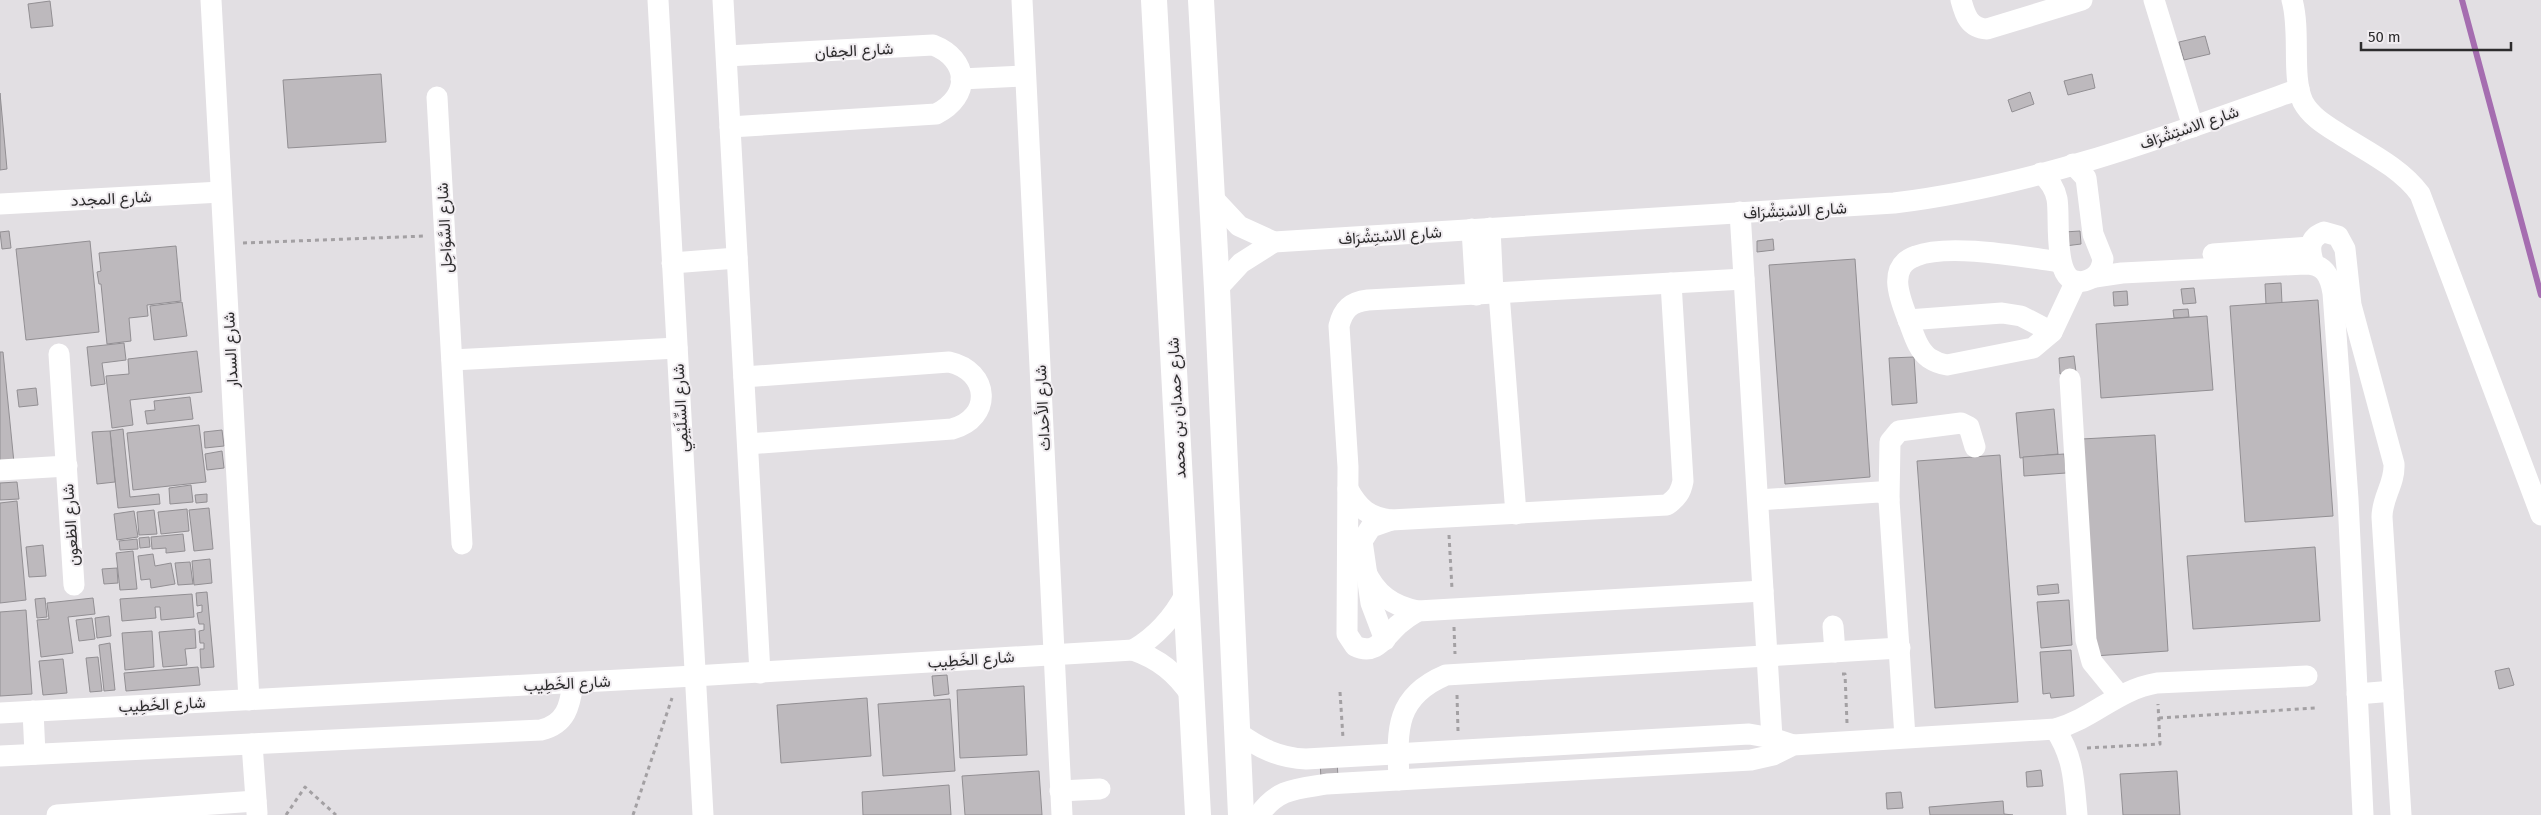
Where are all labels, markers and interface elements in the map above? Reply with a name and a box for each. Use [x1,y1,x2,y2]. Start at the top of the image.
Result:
scale bar [2361,20,2511,52]
text: 50 m [2368,28,2401,46]
street label: شارع الجفان [814,39,894,64]
street label: شارع الاسْتِشْرَاف [2137,102,2242,155]
street label: شارع السَّوَاحِل [433,182,458,274]
street label: شارع المجدد [70,187,152,212]
street label: شارع الاسْتِشْرَاف [1743,198,1847,225]
street label: شارع الاسْتِشْرَاف [1338,222,1443,251]
street label: شارع السدار [219,311,244,389]
street label: شارع حمدان بن محمد [1163,337,1192,479]
street label: شارع السِّلَيْمِي [669,363,696,453]
street label: شارع الأحداث [1031,364,1056,451]
street label: شارع الظعون [58,483,85,567]
street label: شارع الخَطِيب [927,647,1015,674]
street label: شارع الخَطِيب [523,672,611,697]
street label: شارع الخَطِيب [118,693,206,718]

